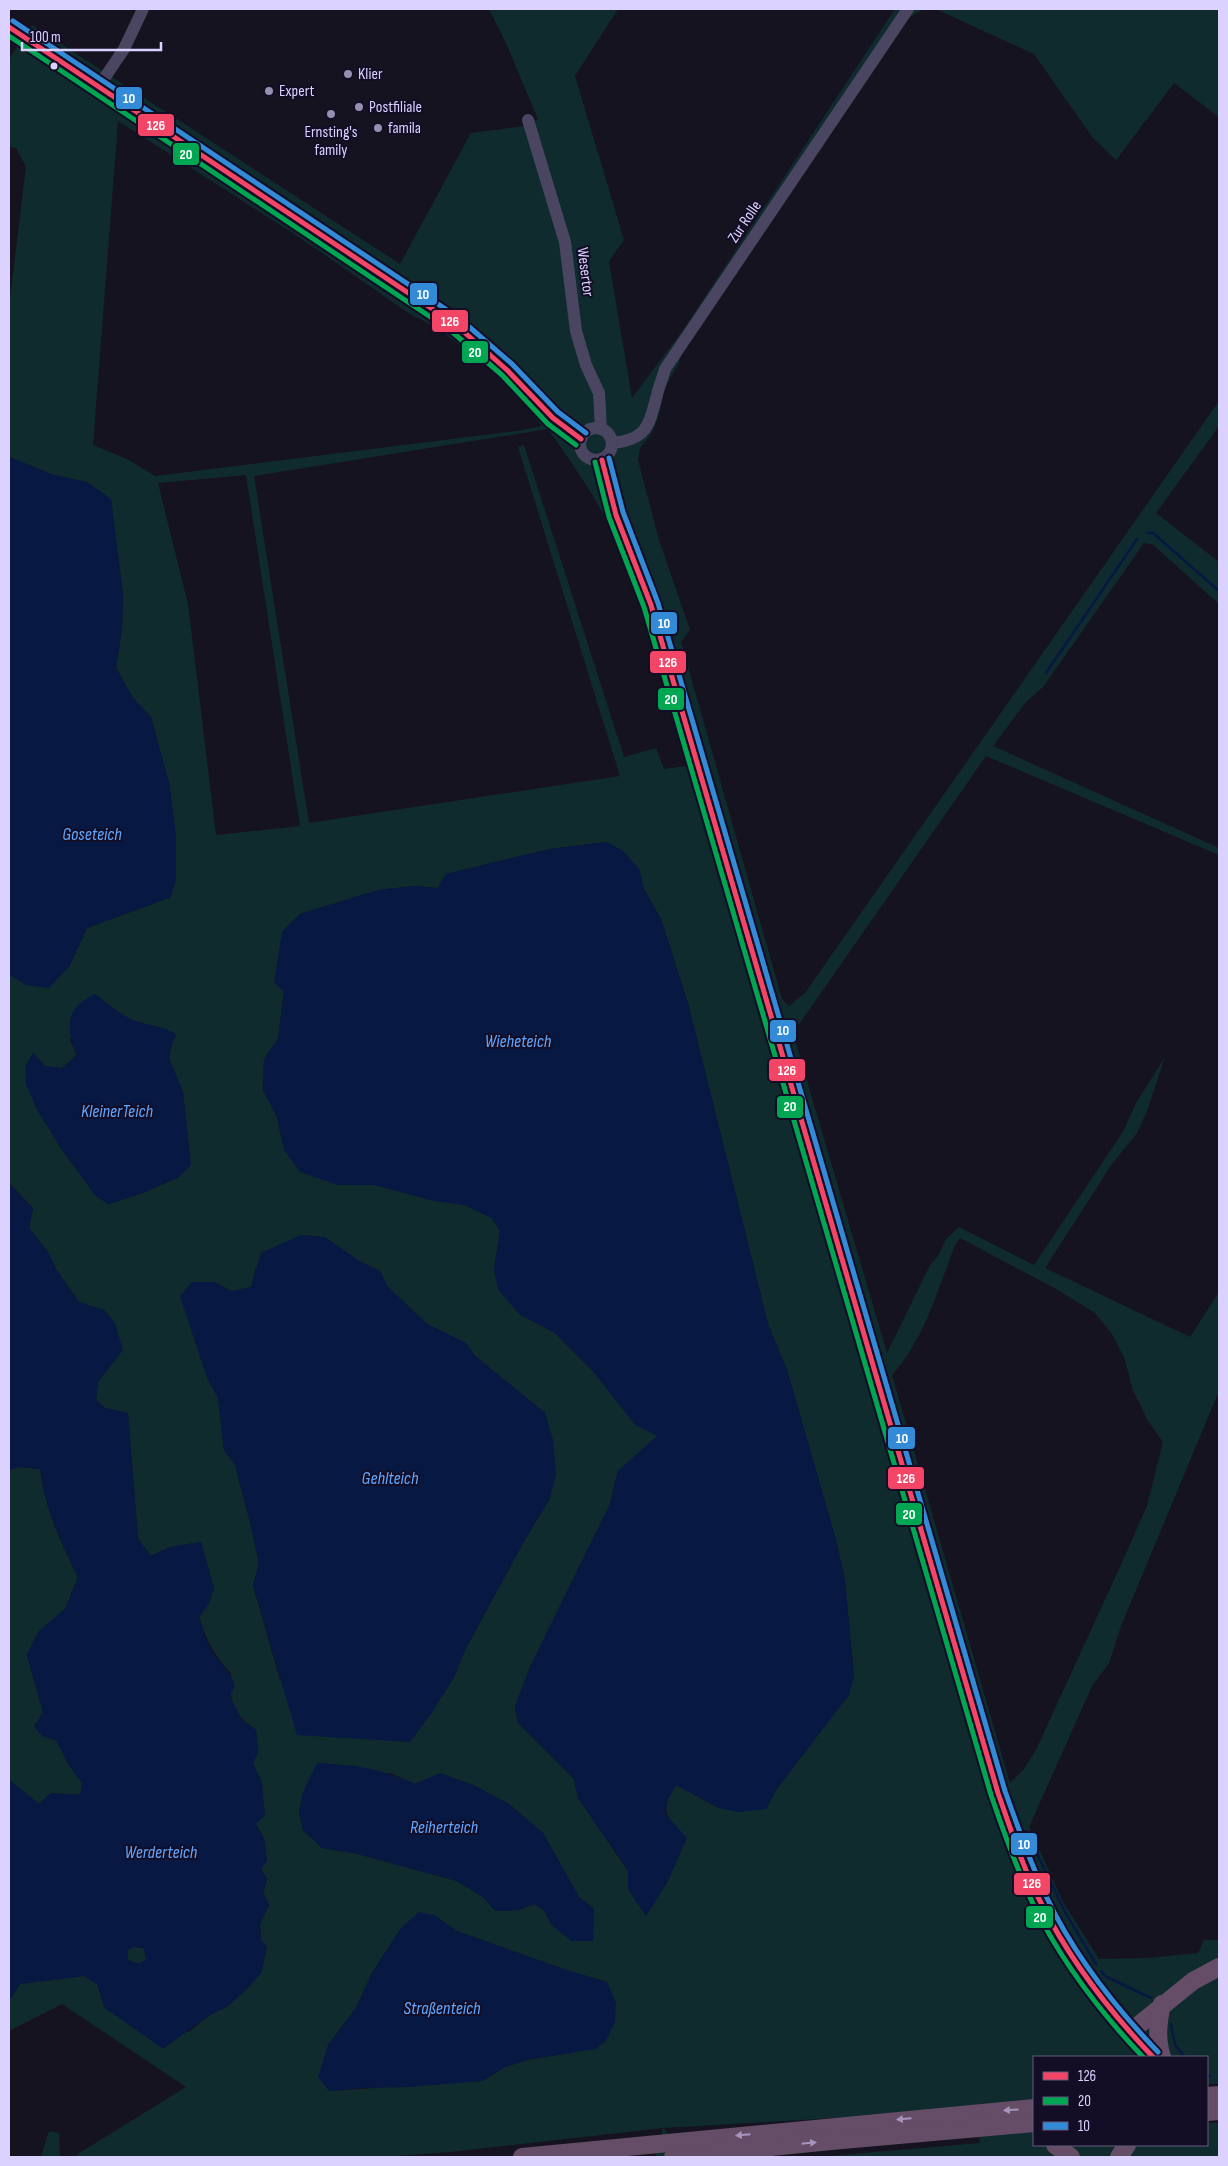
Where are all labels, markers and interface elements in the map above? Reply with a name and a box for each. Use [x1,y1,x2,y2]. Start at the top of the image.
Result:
scale bar [22,20,161,52]
text: 100 m [30,28,61,47]
unlabelled marker [49,61,59,71]
place label: Klier [358,65,383,84]
marker: Klier [342,68,354,80]
place label: Expert [279,82,314,101]
marker: Expert [263,85,275,97]
line badge: 10 [115,86,143,110]
text: 10 [123,90,135,107]
place label: Postfiliale [369,98,422,117]
marker: Postfiliale [353,101,365,113]
marker: Ernsting's family [325,108,337,120]
line badge: 126 [137,113,175,137]
text: 126 [147,117,166,134]
place label: famila [388,119,421,138]
marker: famila [372,122,384,134]
place label: Ernsting's family [304,123,358,160]
line badge: 20 [172,142,200,166]
text: 20 [180,146,193,163]
street label: Zur Rolle [724,197,766,247]
street label: Wesertor [573,246,597,298]
line badge: 10 [409,282,438,306]
text: 10 [417,286,429,303]
line badge: 126 [431,309,469,333]
text: 126 [441,313,460,330]
line badge: 20 [461,340,489,364]
text: 20 [469,344,482,361]
line badge: 10 [650,611,678,635]
text: 10 [658,615,670,632]
line badge: 126 [649,650,687,674]
text: 126 [659,654,678,671]
line badge: 20 [657,687,685,711]
text: 20 [665,691,678,708]
water label: Goseteich [62,824,122,845]
line badge: 10 [769,1019,797,1043]
text: 10 [777,1022,789,1039]
water label: Wieheteich [485,1031,552,1052]
line badge: 126 [768,1058,806,1082]
text: 126 [778,1062,797,1079]
line badge: 20 [776,1095,804,1119]
text: 20 [784,1098,797,1115]
water label: KleinerTeich [81,1101,153,1122]
line badge: 10 [887,1426,916,1450]
text: 10 [896,1430,908,1447]
line badge: 126 [887,1466,925,1490]
water label: Gehlteich [362,1468,419,1489]
text: 126 [897,1470,916,1487]
line badge: 20 [895,1502,923,1526]
text: 20 [903,1506,916,1523]
water label: Reiherteich [410,1817,479,1838]
line badge: 10 [1010,1832,1038,1856]
text: 10 [1018,1836,1030,1853]
water label: Werderteich [125,1842,198,1863]
line badge: 126 [1013,1872,1051,1896]
text: 126 [1023,1875,1042,1892]
line badge: 20 [1025,1905,1054,1929]
text: 20 [1034,1909,1047,1926]
water label: Straßenteich [403,1998,481,2019]
legend [1033,2056,1208,2146]
text: 126 [1078,2067,1096,2086]
text: 20 [1078,2092,1091,2111]
one-way arrow [1003,2106,1019,2114]
one-way arrow [896,2116,912,2124]
text: 10 [1078,2117,1090,2136]
one-way arrow [734,2131,750,2139]
one-way arrow [801,2139,817,2147]

